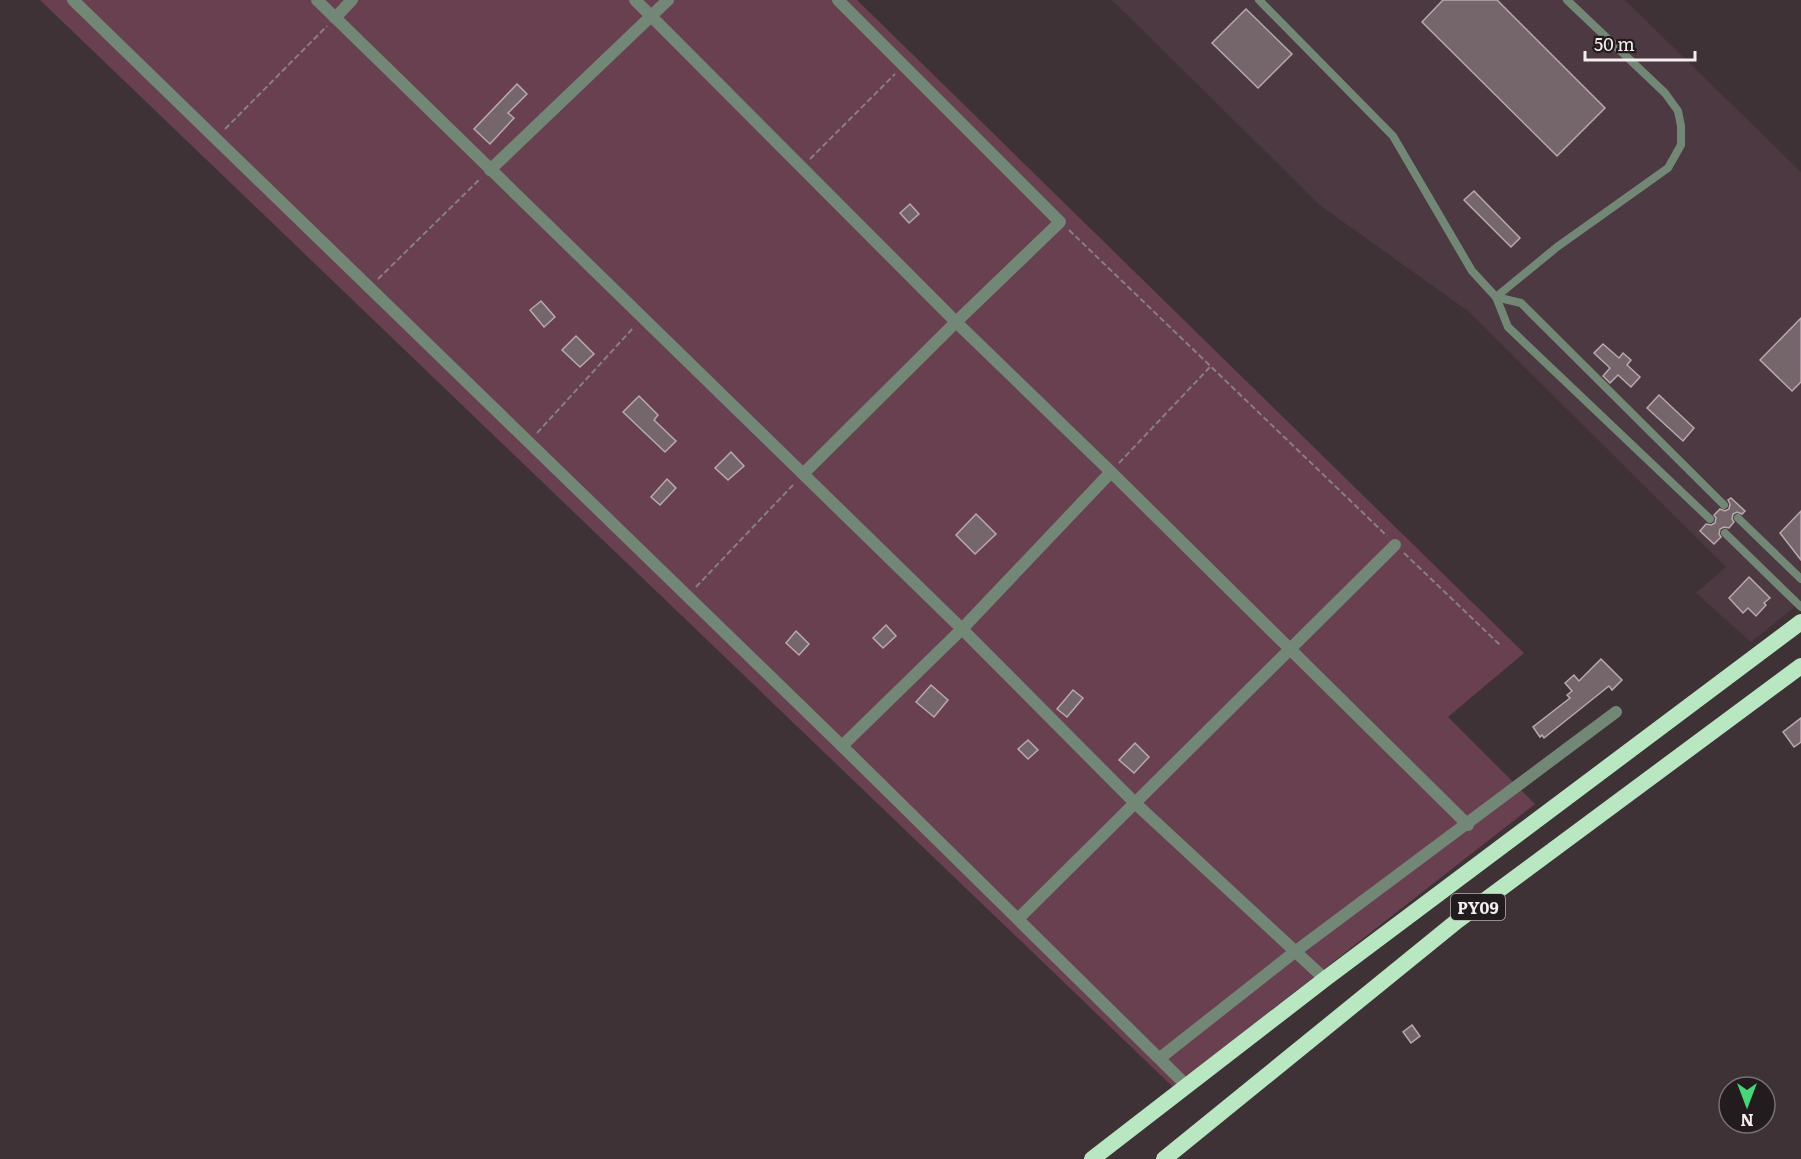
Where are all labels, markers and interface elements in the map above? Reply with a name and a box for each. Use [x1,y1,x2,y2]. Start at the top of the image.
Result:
scale bar [1585,24,1694,62]
text: 50 m [1594,30,1635,57]
road number: PY09 [1451,894,1505,920]
north arrow [1717,1075,1777,1135]
text: N [1740,1109,1754,1133]

